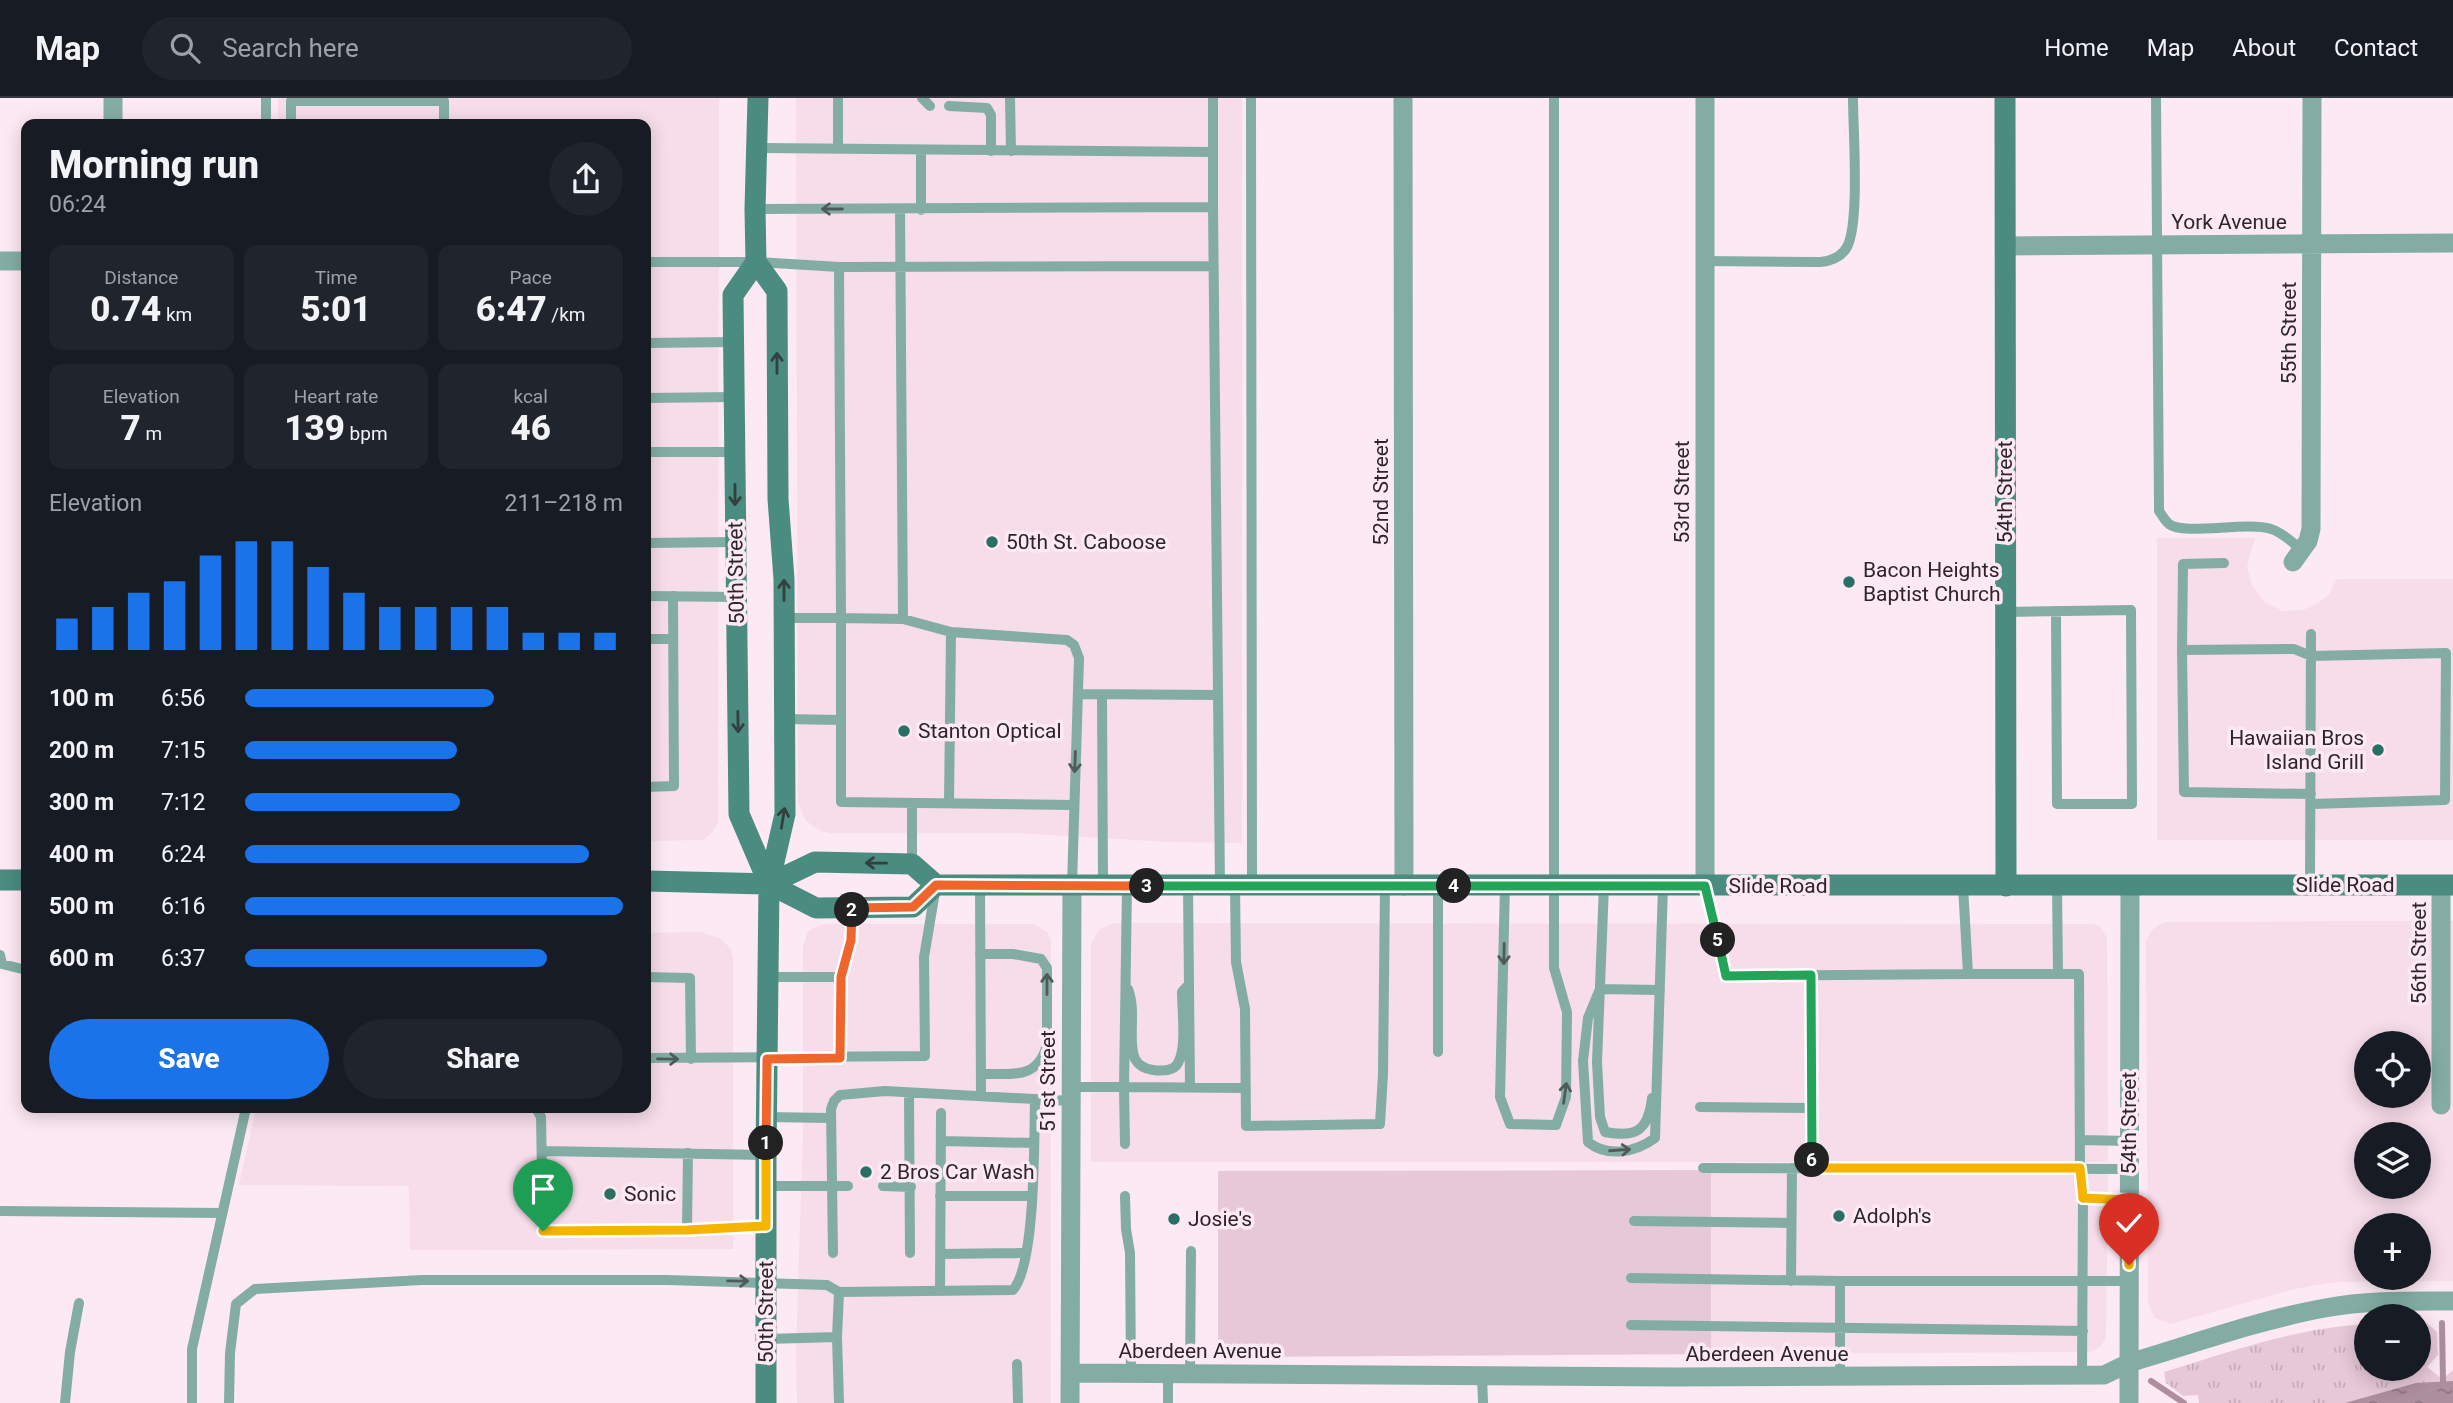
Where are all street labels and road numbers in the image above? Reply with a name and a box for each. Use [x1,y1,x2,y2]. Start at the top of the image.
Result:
street label: York Avenue [2171,210,2287,234]
street label: 55th Street [2277,282,2301,384]
street label: 52nd Street [1369,438,1393,546]
street label: 53rd Street [1670,440,1694,543]
street label: 54th Street [1993,441,2017,543]
street label: 50th Street [723,521,749,625]
street label: Slide Road [2295,873,2395,897]
street label: Slide Road [1728,874,1828,898]
street label: 56th Street [2407,902,2431,1004]
street label: 51st Street [1036,1030,1060,1132]
street label: 54th Street [2117,1072,2141,1174]
street label: 50th Street [754,1261,778,1363]
street label: Aberdeen Avenue [1118,1339,1282,1363]
street label: Aberdeen Avenue [1685,1342,1849,1366]

